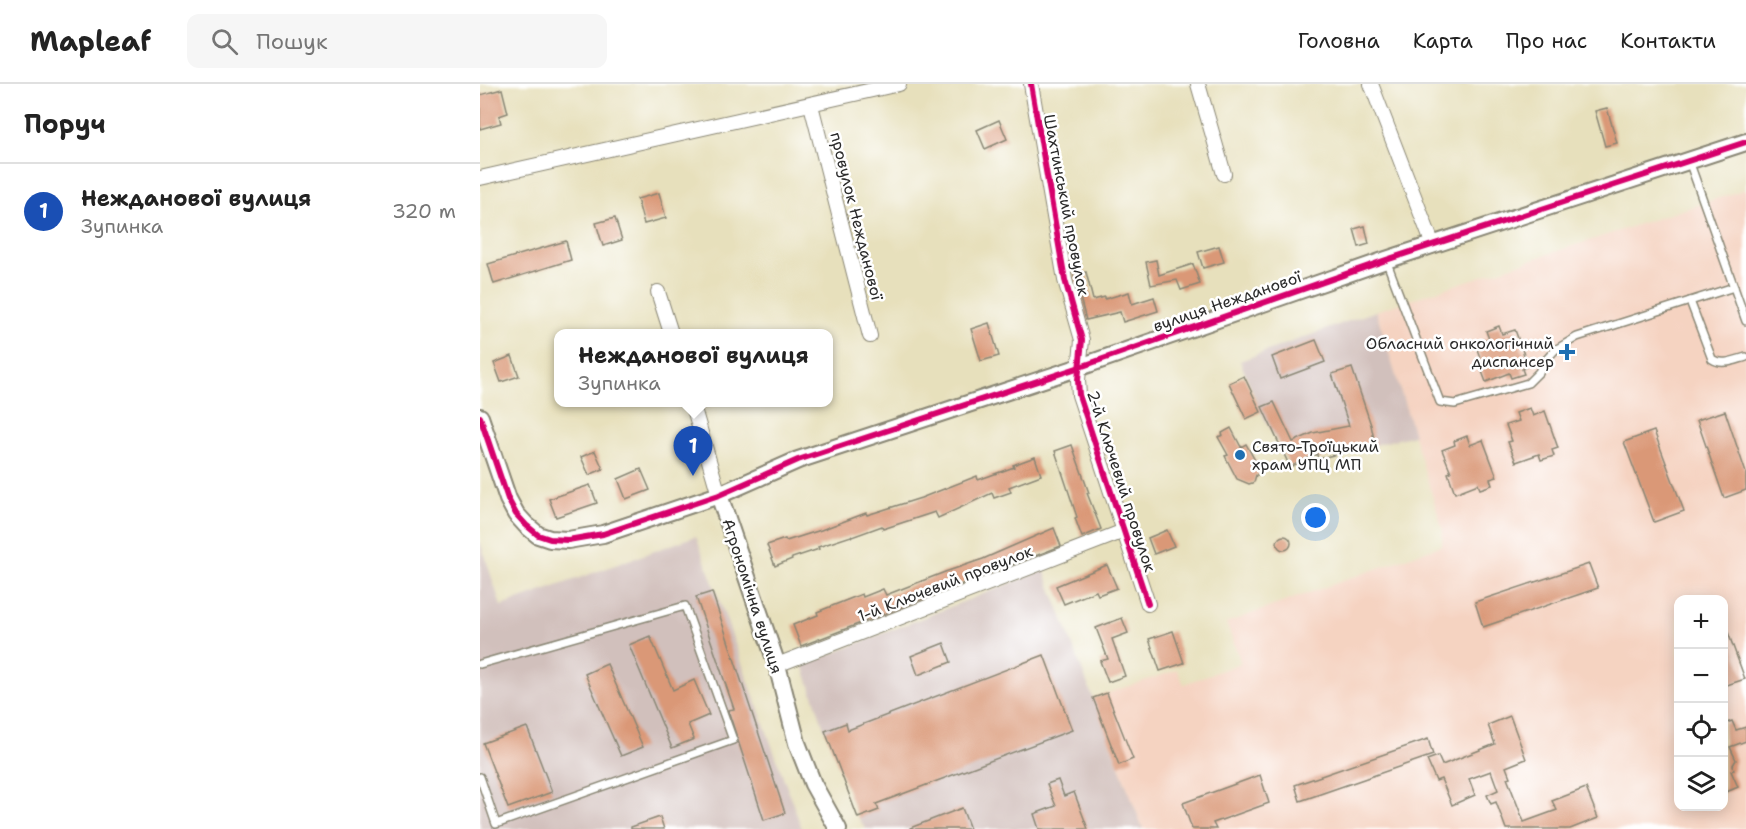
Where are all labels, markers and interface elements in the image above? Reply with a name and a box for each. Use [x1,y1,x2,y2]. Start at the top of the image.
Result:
search box [187,14,607,68]
text: Mapleaf [30,22,151,60]
icon: search [208,25,241,58]
text: Пошук [256,27,328,56]
text: Головна [1298,27,1380,55]
text: Карта [1413,27,1473,55]
text: Про нас [1506,27,1587,55]
text: Контакти [1620,27,1716,55]
text: Поруч [24,106,106,141]
street label: Шахтинський провулок [1039,113,1095,298]
street label: провулок Нежданової [825,130,888,303]
text: Нежданової вулиця [81,184,311,213]
text: 1 [39,198,48,224]
text: 320 m [392,198,456,224]
text: Зупинка [81,213,163,239]
street label: вулиця Нежданової [1150,266,1305,337]
popup [554,329,833,407]
place label: Обласний онкологічний диспансер [1366,333,1554,372]
text: Нежданової вулиця [578,341,809,370]
marker: Обласний онкологічний диспансер [1558,343,1576,361]
text: Зупинка [578,370,661,396]
street label: 2-й Ключевий провулок [1082,388,1161,575]
pin: 1 [674,426,712,476]
place label: Свято-Троїцький храм УПЦ МП [1252,436,1379,475]
marker: Свято-Троїцький храм УПЦ МП [1233,448,1247,462]
your location [1301,503,1330,532]
street label: Агрономічна вулиця [718,516,788,676]
street label: 1-й Ключевий провулок [855,540,1036,627]
map controls [1674,595,1728,811]
button: + [1674,595,1728,649]
button: − [1674,649,1728,703]
button: locate [1674,703,1728,757]
button: layers [1674,757,1728,811]

